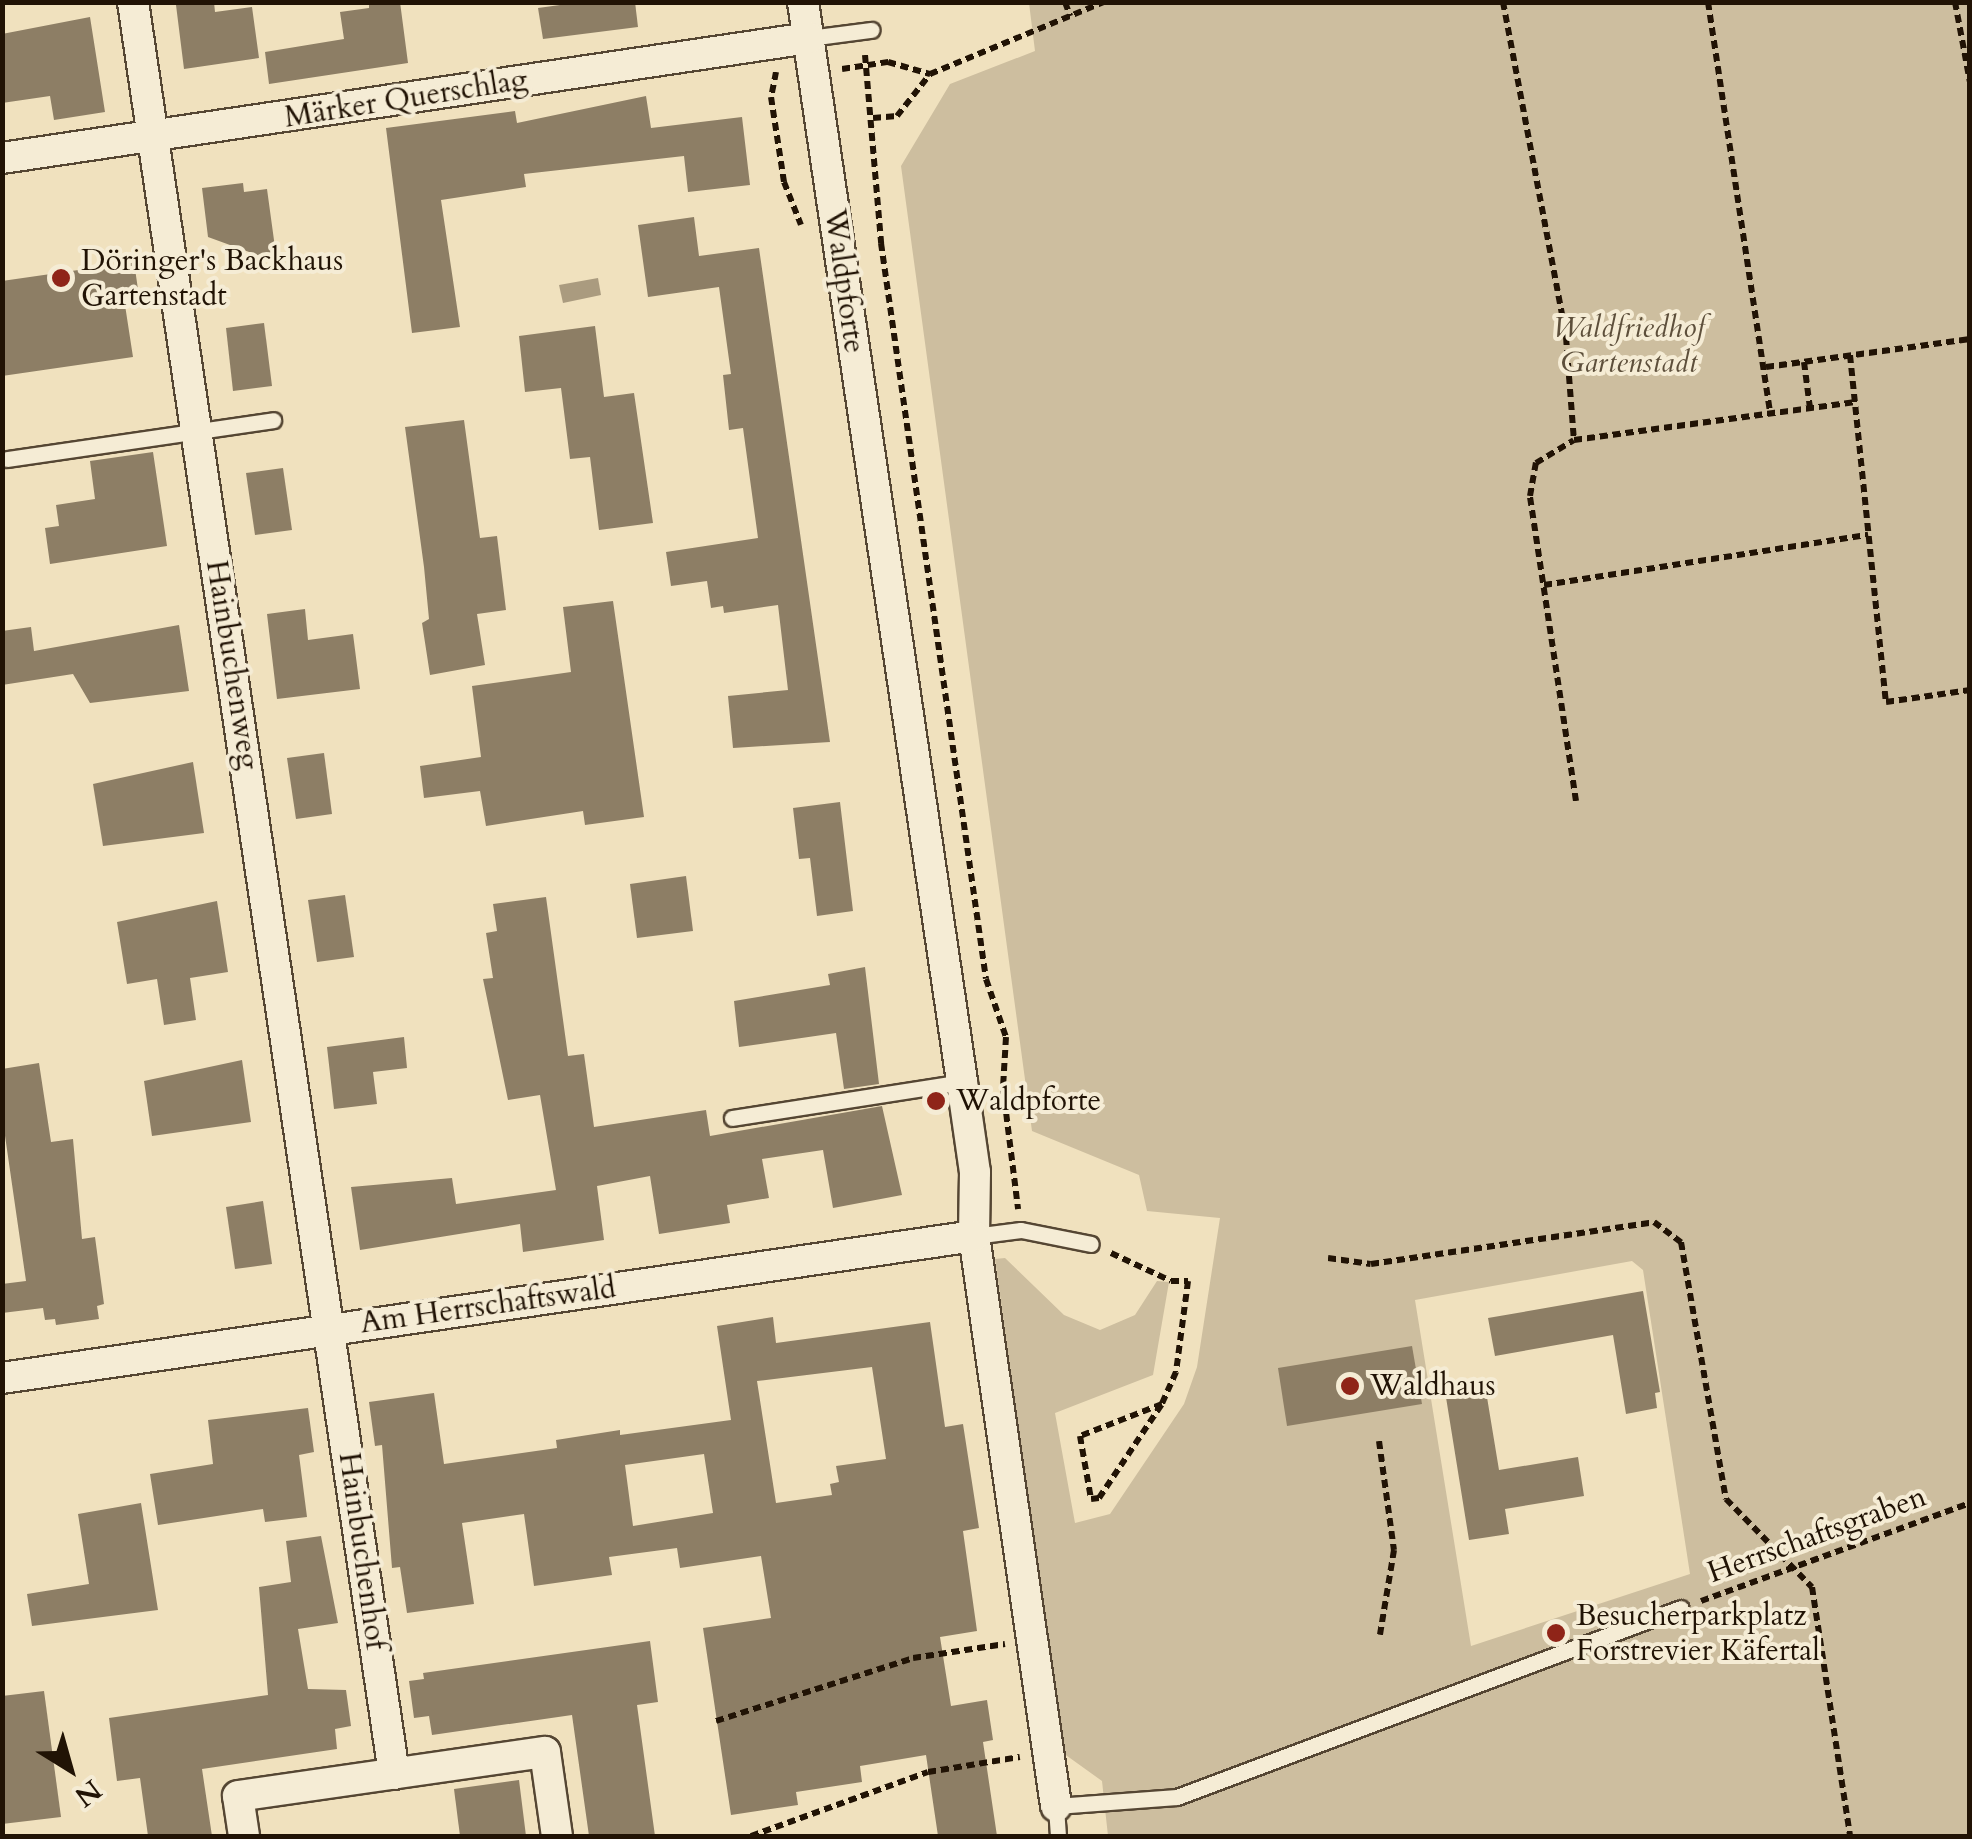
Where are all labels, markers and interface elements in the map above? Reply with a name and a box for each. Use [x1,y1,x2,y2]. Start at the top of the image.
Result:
street label: Märker Querschlag [282,62,530,136]
street label: Waldpforte [816,207,872,355]
place label: Döringer's Backhaus Gartenstadt [81,243,343,314]
marker: Döringer's Backhaus Gartenstadt [50,267,72,289]
park label: Waldfriedhof Gartenstadt [1553,310,1705,380]
street label: Hainbuchenweg [198,558,266,772]
place label: Waldpforte [956,1083,1101,1119]
marker: Waldpforte [925,1090,947,1112]
street label: Am Herrschaftswald [358,1270,618,1342]
place label: Waldhaus [1370,1368,1496,1404]
marker: Waldhaus [1339,1375,1361,1397]
street label: Hainbuchenhof [330,1450,394,1652]
street label: Herrschaftsgraben [1703,1479,1931,1591]
place label: Besucherparkplatz Forstrevier Käfertal [1576,1598,1820,1668]
marker: Besucherparkplatz Forstrevier Käfertal [1545,1622,1567,1644]
north arrow [20,1719,120,1819]
text: N [67,1770,109,1815]

